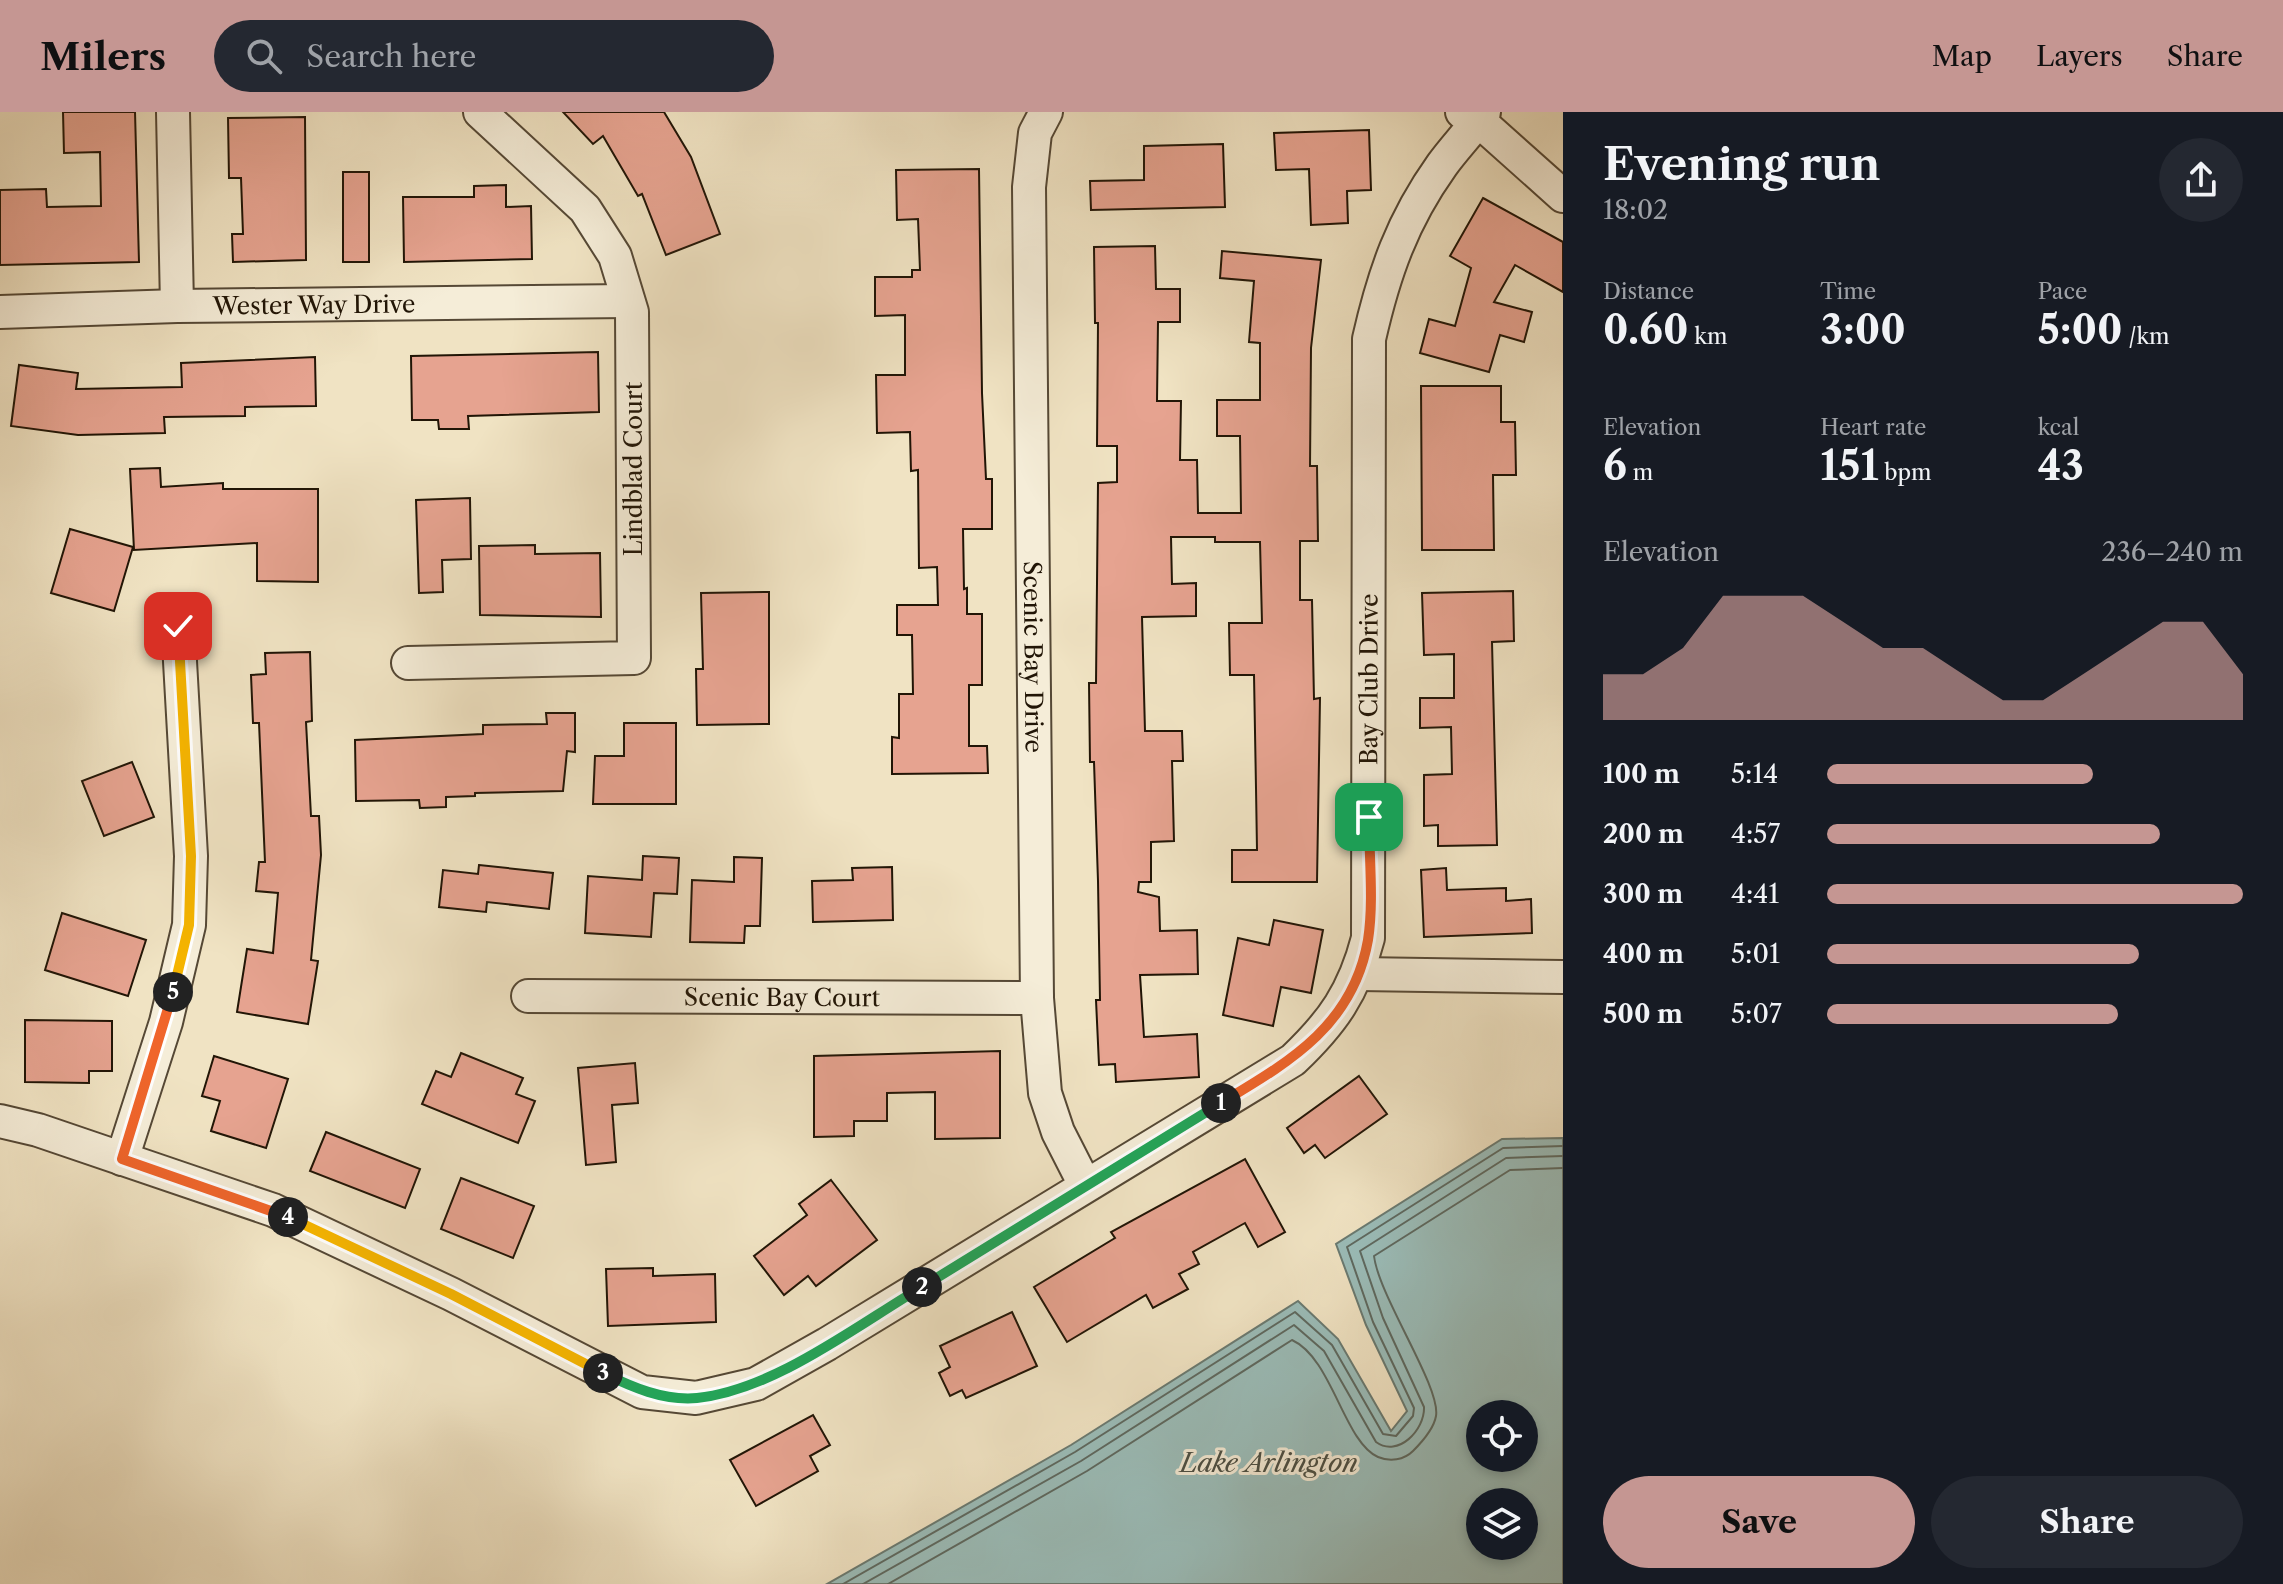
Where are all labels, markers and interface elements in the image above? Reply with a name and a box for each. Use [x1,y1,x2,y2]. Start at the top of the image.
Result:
search box [214,20,774,92]
text: Milers [40,33,166,80]
icon: search [242,34,286,78]
text: Search here [306,38,476,75]
text: Map [1932,39,1992,73]
text: Layers [2036,39,2123,73]
text: Share [2167,39,2243,73]
text: Evening run [1603,137,1880,191]
button: share [2159,138,2243,222]
text: 18:02 [1603,194,1668,226]
text: Distance [1603,278,1694,305]
text: Time [1820,278,1876,305]
text: Pace [2038,278,2087,305]
street label: Wester Way Drive [211,289,415,320]
text: 0.60 [1603,305,1688,354]
text: 3:00 [1820,305,1906,354]
text: 5:00 [2038,305,2123,354]
text: km [1688,323,1728,350]
text: /km [2123,323,2170,350]
street label: Lindblad Court [619,381,648,556]
text: Elevation [1603,414,1701,441]
text: Heart rate [1820,414,1926,441]
text: kcal [2038,414,2079,441]
text: 6 [1603,441,1627,490]
text: 151 [1820,441,1878,490]
text: 43 [2038,441,2084,490]
text: m [1627,459,1653,486]
text: bpm [1878,459,1932,486]
text: Elevation [1603,536,1719,568]
text: 236–240 m [2102,536,2243,568]
street label: Scenic Bay Drive [1018,561,1049,753]
pin [144,592,212,660]
street label: Bay Club Drive [1354,594,1383,765]
icon: check [156,604,200,648]
text: 100 m [1603,758,1680,790]
text: 5:14 [1731,758,1778,790]
pin [1335,783,1403,851]
icon: arrive [1347,795,1391,839]
text: 200 m [1603,818,1684,850]
text: 4:57 [1731,818,1780,850]
text: 300 m [1603,878,1683,910]
text: 4:41 [1731,878,1779,910]
text: 400 m [1603,938,1684,970]
text: 5:01 [1731,938,1780,970]
pin: 5 [153,972,193,1012]
text: 5 [167,978,179,1005]
street label: Scenic Bay Court [684,982,881,1012]
text: 500 m [1603,998,1683,1030]
text: 5:07 [1731,998,1782,1030]
pin: 1 [1201,1083,1241,1123]
text: 1 [1216,1089,1226,1116]
pin: 4 [268,1197,308,1237]
text: 4 [281,1203,295,1230]
pin: 2 [902,1267,942,1307]
text: 2 [916,1273,929,1300]
pin: 3 [583,1353,623,1393]
text: 3 [597,1359,609,1386]
map controls [1466,1400,1538,1560]
button: locate [1466,1400,1538,1472]
water label: Lake Arlington [1178,1447,1358,1479]
button: Save [1603,1476,1915,1568]
button: Share [1931,1476,2243,1568]
button: layers [1466,1488,1538,1560]

